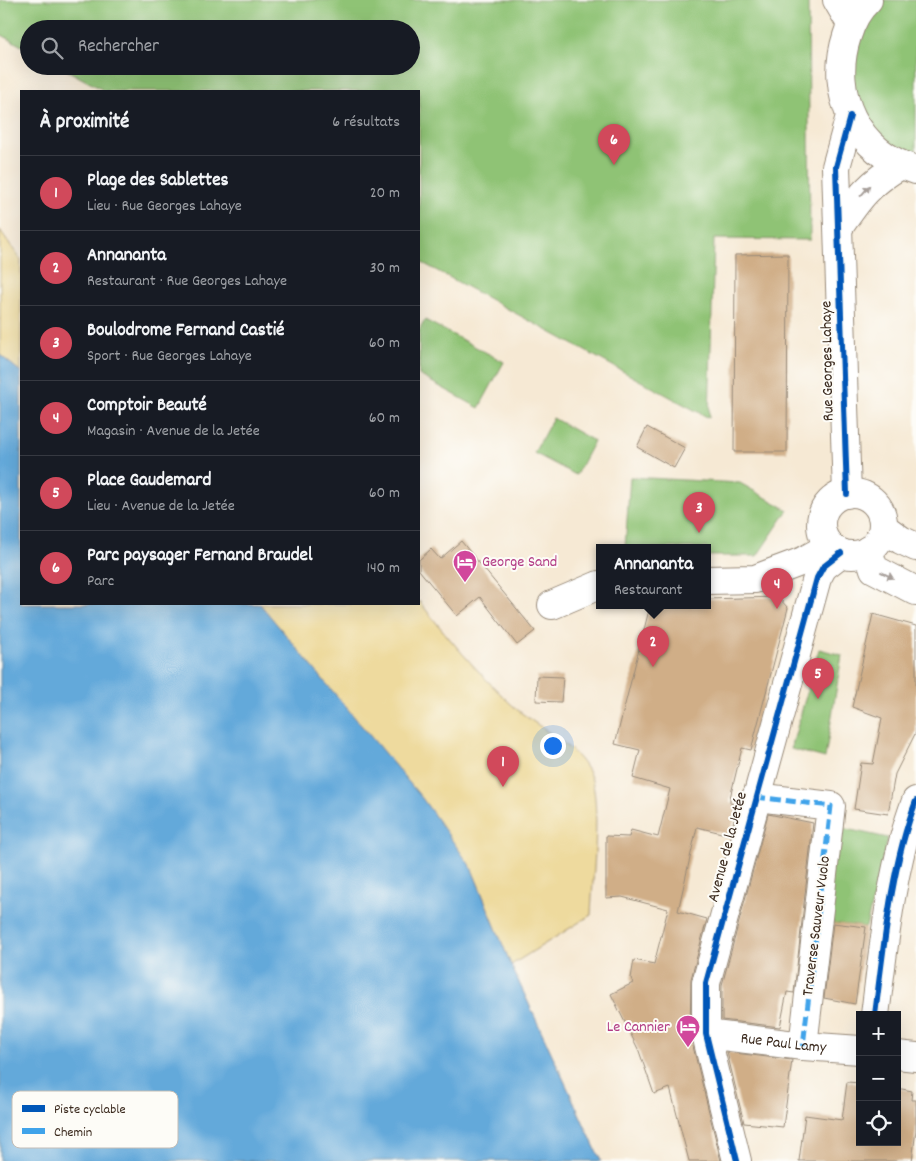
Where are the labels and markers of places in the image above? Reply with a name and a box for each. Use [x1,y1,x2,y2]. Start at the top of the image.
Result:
pin: 6 [598,124,630,165]
pin: 3 [683,492,715,533]
hotel icon: George Sand [452,549,478,583]
place label: George Sand [482,551,557,574]
pin: 4 [761,568,793,609]
pin: 2 [637,626,669,667]
pin: 5 [802,658,834,699]
pin: 1 [487,746,519,787]
hotel icon: Le Cannier [675,1014,701,1048]
place label: Le Cannier [607,1016,670,1039]

